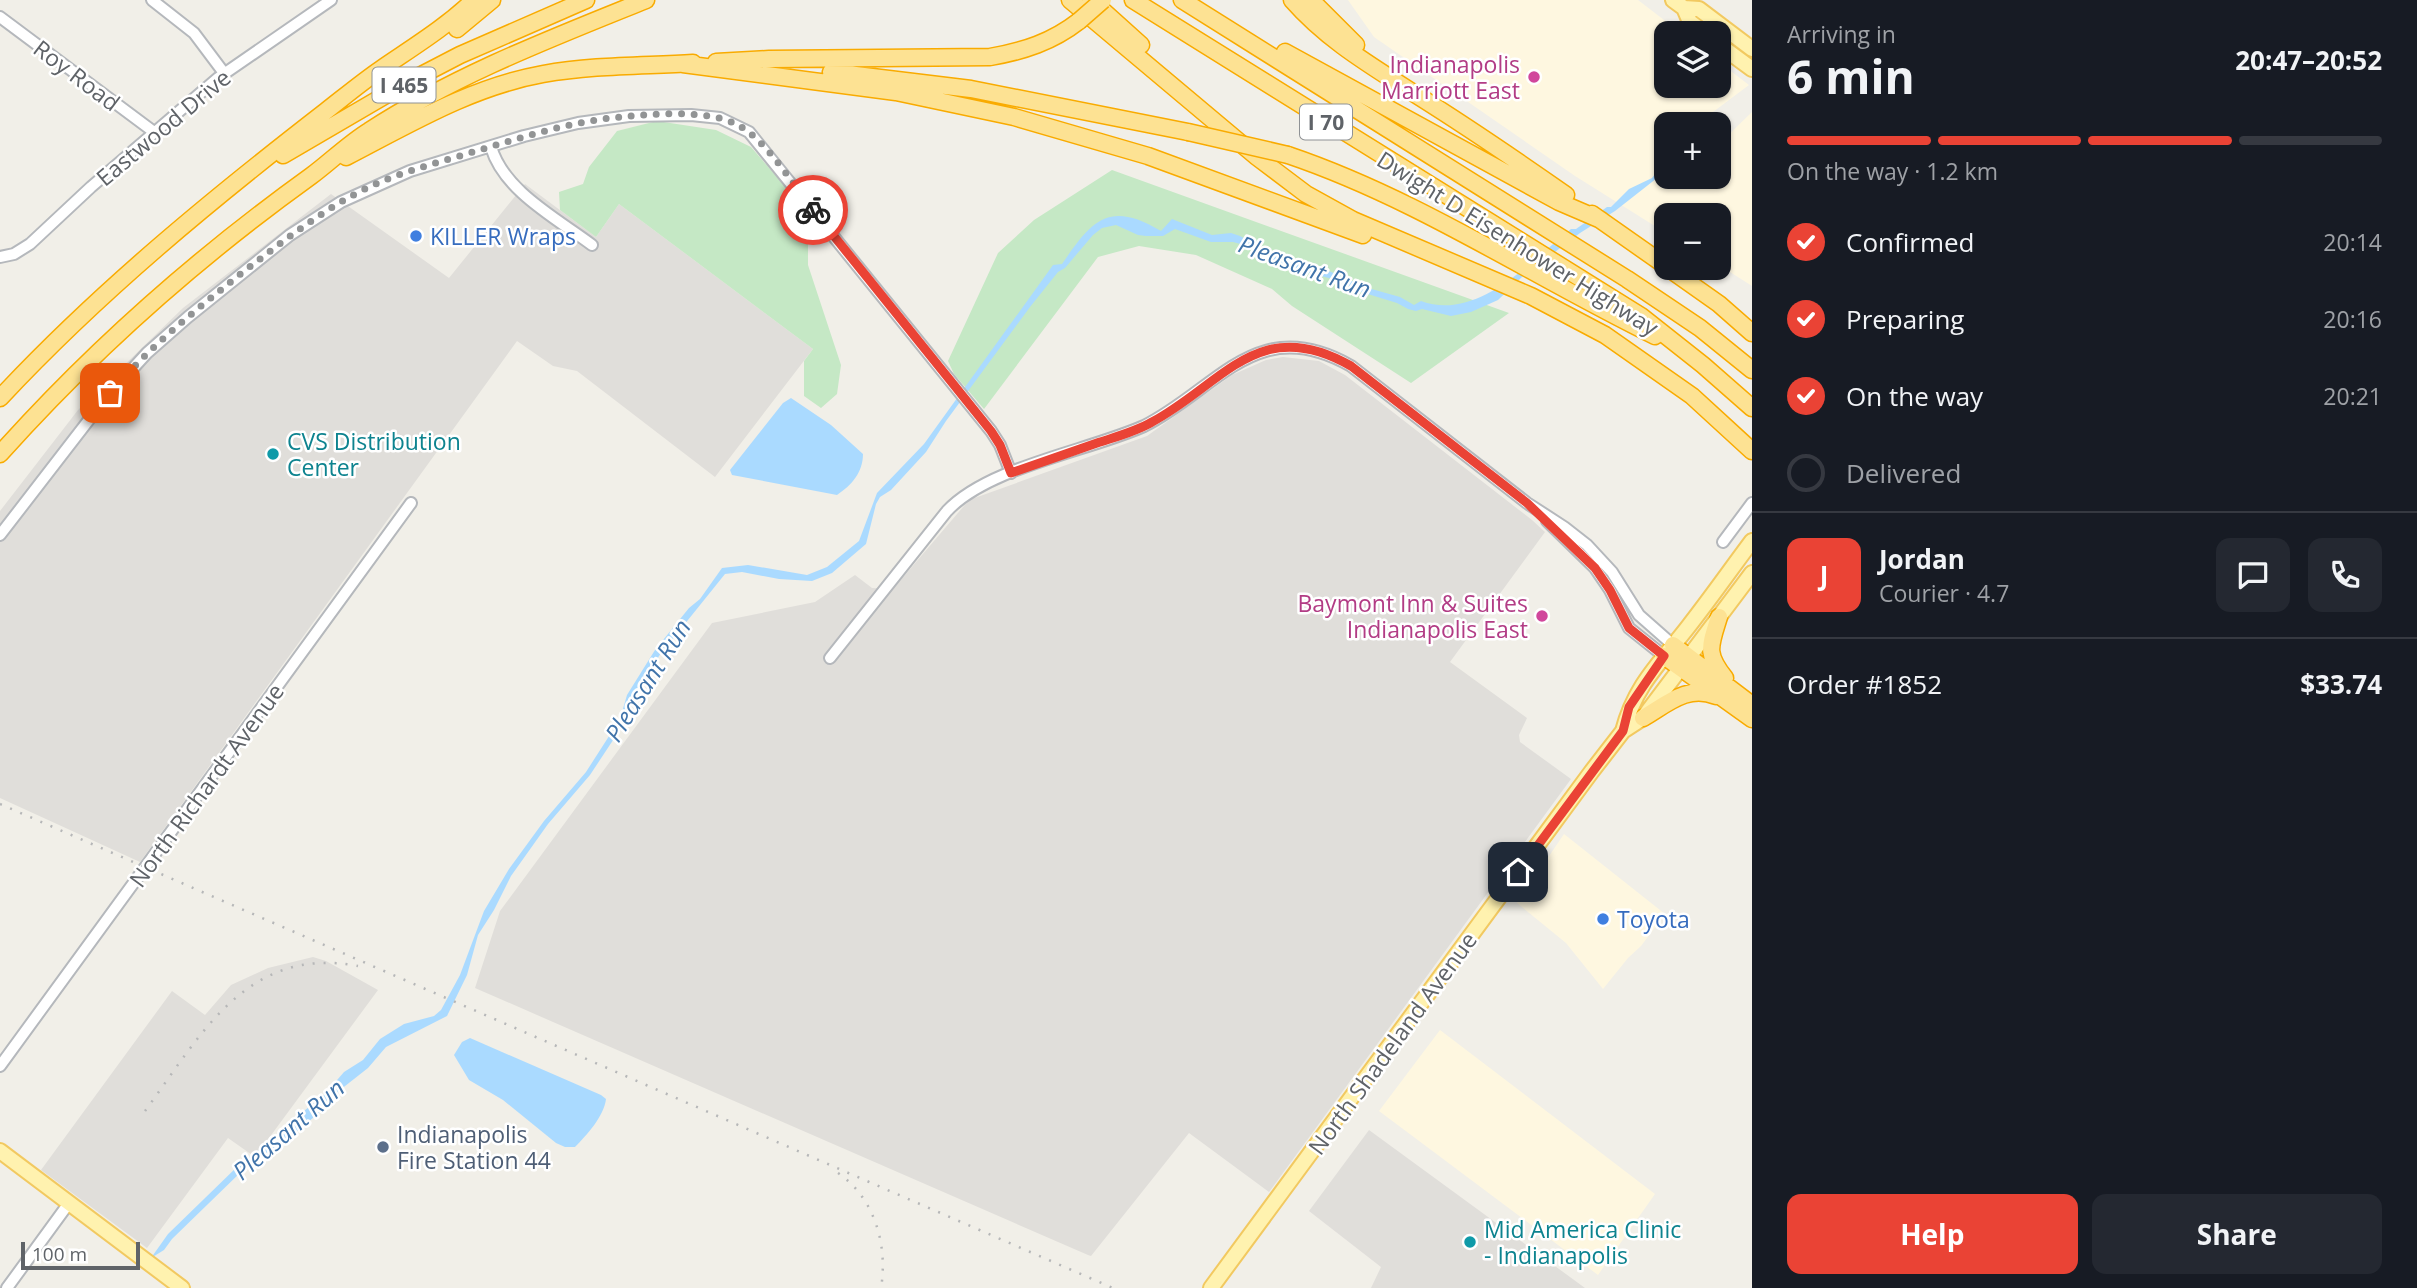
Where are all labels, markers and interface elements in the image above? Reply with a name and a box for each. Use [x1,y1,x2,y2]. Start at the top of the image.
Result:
text: Arriving in [1787,18,1896,50]
map controls [1654,21,1731,280]
button: layers [1654,21,1731,98]
street label: Roy Road [27,32,127,118]
text: 20:47–20:52 [2235,42,2382,78]
text: 6 min [1787,45,1915,107]
place label: Indianapolis Marriott East [1381,48,1520,106]
street label: Eastwood Drive [89,61,237,193]
road number: I 465 [372,68,436,102]
marker: Indianapolis Marriott East [1526,69,1542,85]
road number: I 70 [1300,104,1352,140]
button: + [1654,112,1731,189]
street label: Dwight D Eisenhower Highway [1371,143,1665,343]
text: On the way · 1.2 km [1787,155,1998,187]
courier [778,175,848,245]
icon: bike [794,191,832,229]
button: − [1654,203,1731,280]
place label: KILLER Wraps [430,220,576,252]
icon: check [1787,223,1825,261]
text: Confirmed [1846,224,1974,260]
text: 20:14 [2323,226,2382,258]
water label: Pleasant Run [1234,227,1376,305]
marker: KILLER Wraps [408,228,424,244]
icon: check [1787,300,1825,338]
text: Preparing [1846,301,1964,337]
text: 20:16 [2323,303,2382,335]
pin [80,363,140,423]
icon: bag [91,374,129,412]
icon: check [1787,377,1825,415]
text: On the way [1846,378,1983,414]
text: 20:21 [2323,380,2382,412]
place label: CVS Distribution Center [287,425,461,483]
marker: CVS Distribution Center [265,446,281,462]
text: Delivered [1846,455,1961,491]
button: chat [2216,538,2290,612]
button: phone [2308,538,2382,612]
text: Jordan [1879,541,1965,577]
text: J [1820,557,1828,593]
text: Courier · 4.7 [1879,577,2009,609]
place label: Baymont Inn & Suites Indianapolis East [1297,587,1528,645]
marker: Baymont Inn & Suites Indianapolis East [1534,608,1550,624]
water label: Pleasant Run [596,613,698,747]
text: Order #1852 [1787,666,1942,702]
text: $33.74 [2300,666,2382,702]
street label: North Richardt Avenue [121,677,291,893]
pin [1488,842,1548,902]
icon: home [1499,853,1537,891]
place label: Toyota [1617,903,1690,935]
marker: Toyota [1595,911,1611,927]
street label: North Shadeland Avenue [1300,925,1484,1161]
water label: Pleasant Run [225,1071,351,1187]
place label: Indianapolis Fire Station 44 [397,1118,551,1176]
marker: Indianapolis Fire Station 44 [375,1139,391,1155]
button: Help [1787,1194,2078,1274]
button: Share [2092,1194,2382,1274]
place label: Mid America Clinic - Indianapolis [1484,1213,1681,1271]
marker: Mid America Clinic - Indianapolis [1462,1234,1478,1250]
scale bar [21,1239,140,1271]
text: 100 m [32,1241,87,1267]

